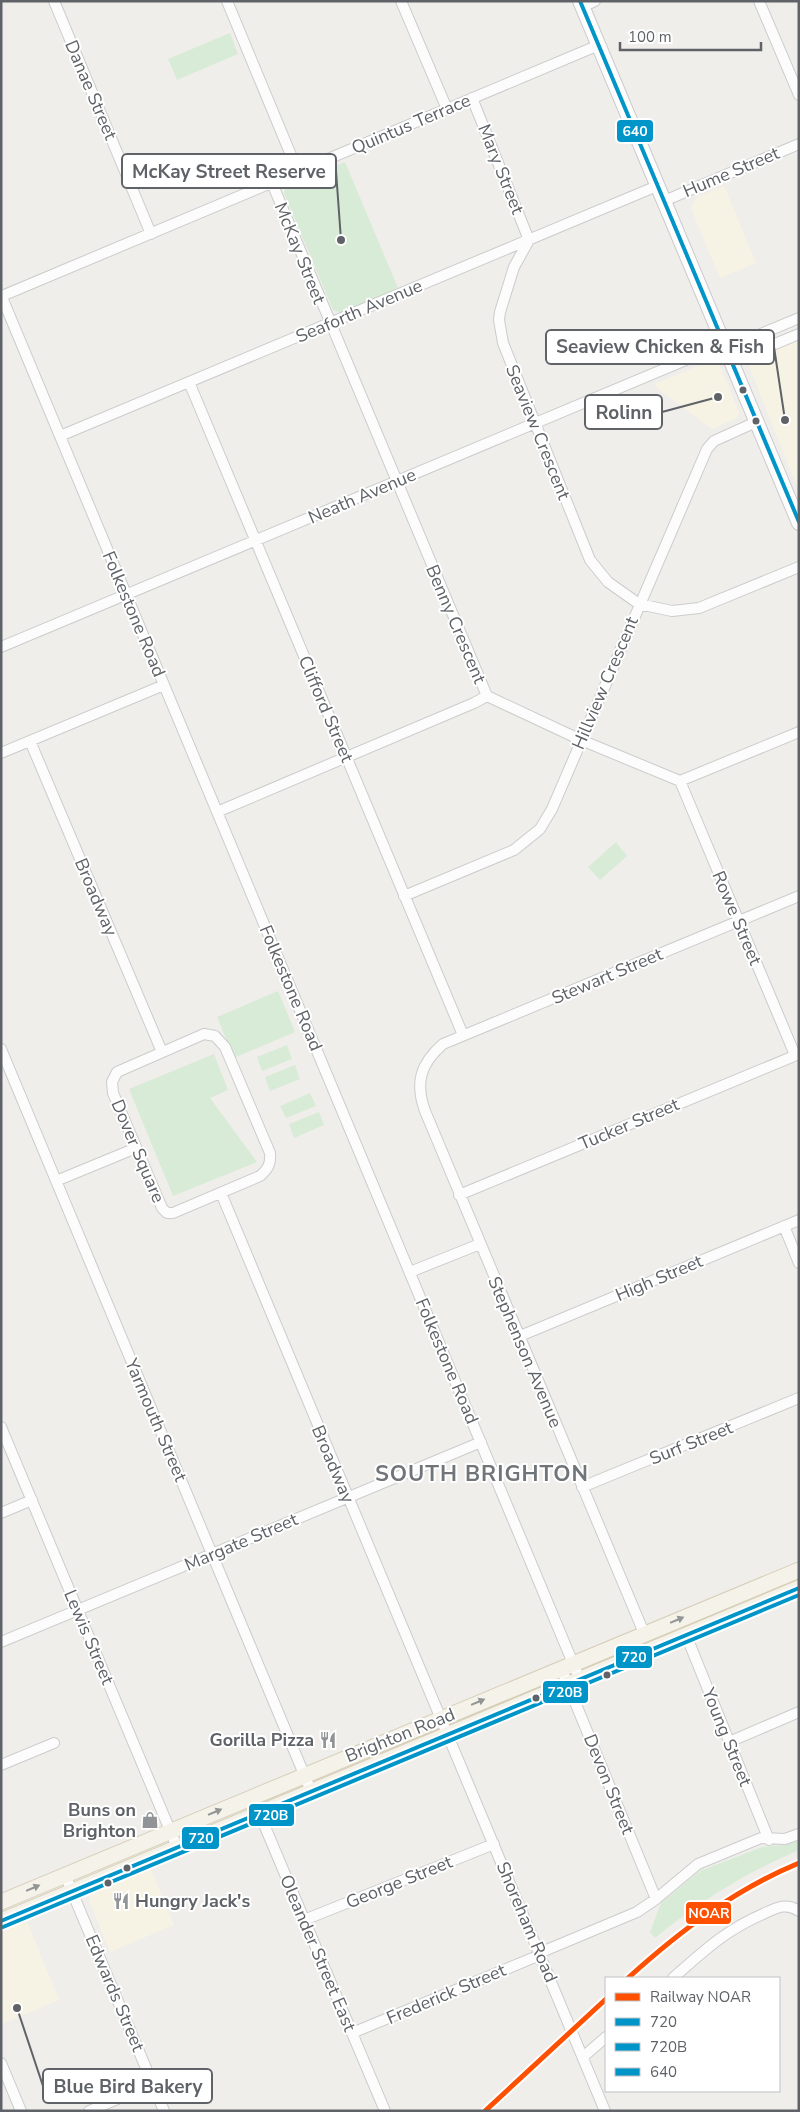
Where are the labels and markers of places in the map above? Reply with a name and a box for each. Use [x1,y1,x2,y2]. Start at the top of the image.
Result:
callout: McKay Street Reserve [122,154,336,188]
callout: Seaview Chicken & Fish [546,330,774,364]
unlabelled marker [738,385,748,395]
callout: Rolinn [585,395,662,429]
unlabelled marker [751,416,761,426]
unlabelled marker [602,1670,612,1680]
unlabelled marker [531,1693,541,1703]
place label: Gorilla Pizza [209,1728,314,1752]
restaurant icon: Gorilla Pizza [318,1730,338,1750]
place label: Buns on Brighton [63,1798,136,1843]
shop icon: Buns on Brighton [140,1810,160,1830]
unlabelled marker [122,1863,132,1873]
unlabelled marker [103,1878,113,1888]
place label: Hungry Jack's [135,1889,250,1913]
restaurant icon: Hungry Jack's [111,1891,131,1911]
callout: Blue Bird Bakery [43,2069,212,2103]

